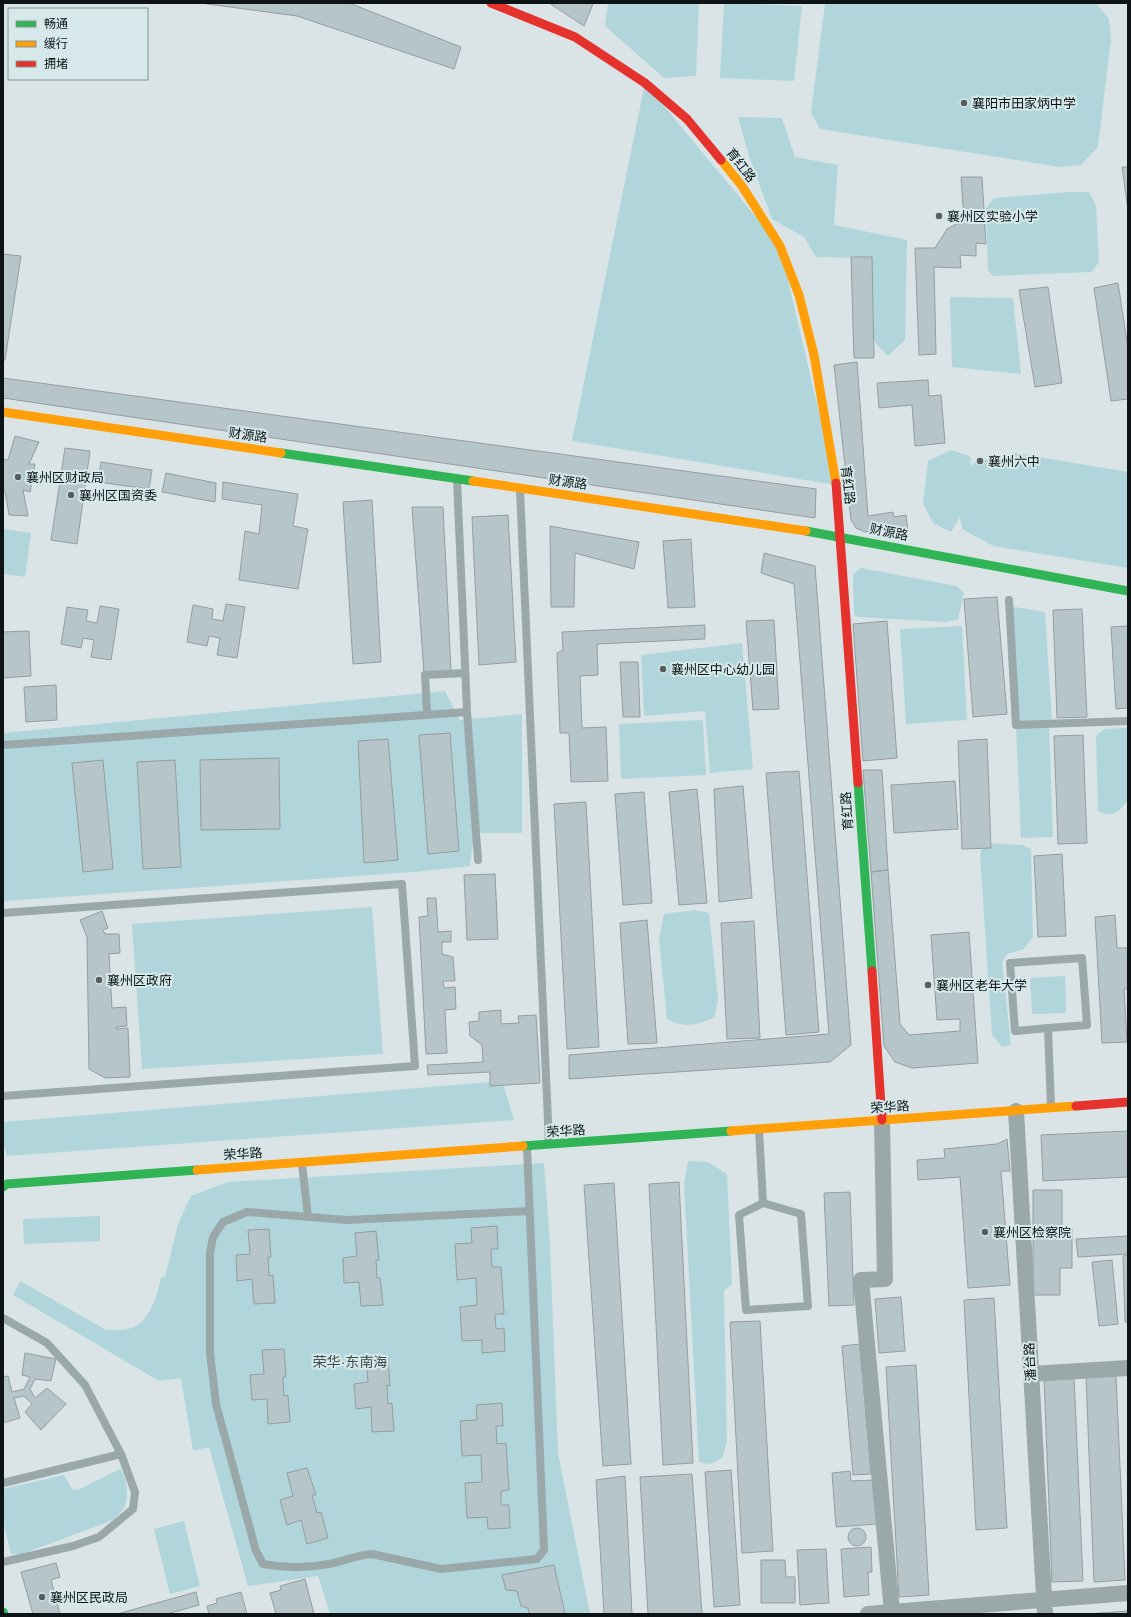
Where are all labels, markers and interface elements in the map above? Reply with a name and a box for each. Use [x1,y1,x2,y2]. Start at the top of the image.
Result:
legend [8,8,148,80]
text: 畅通 [44,17,68,31]
text: 缓行 [44,37,68,51]
text: 拥堵 [44,57,68,71]
place label: 襄阳市田家炳中学 [972,96,1076,111]
marker: 襄阳市田家炳中学 [959,98,969,108]
street label: 育红路 [723,145,759,185]
place label: 襄州区实验小学 [947,209,1038,224]
marker: 襄州区实验小学 [934,211,944,221]
street label: 财源路 [228,425,268,445]
place label: 襄州六中 [988,454,1040,469]
marker: 襄州六中 [975,456,985,466]
street label: 育红路 [838,465,858,505]
place label: 襄州区财政局 [26,470,104,485]
marker: 襄州区财政局 [13,472,23,482]
street label: 财源路 [548,472,588,492]
place label: 襄州区国资委 [79,488,157,503]
marker: 襄州区国资委 [66,490,76,500]
street label: 财源路 [868,521,910,543]
place label: 襄州区中心幼儿园 [671,662,775,677]
marker: 襄州区中心幼儿园 [658,664,668,674]
street label: 育红路 [838,791,856,831]
place label: 襄州区政府 [107,973,172,988]
marker: 襄州区政府 [94,975,104,985]
place label: 襄州区老年大学 [936,978,1027,993]
marker: 襄州区老年大学 [923,980,933,990]
street label: 荣华路 [870,1098,910,1116]
street label: 荣华路 [546,1122,586,1140]
street label: 荣华路 [223,1145,263,1163]
place label: 襄州区检察院 [993,1225,1071,1240]
marker: 襄州区检察院 [980,1227,990,1237]
street label: 潘台路 [1021,1342,1039,1382]
district label: 荣华·东南海 [313,1354,387,1370]
place label: 襄州区民政局 [50,1590,128,1605]
marker: 襄州区民政局 [37,1592,47,1602]

